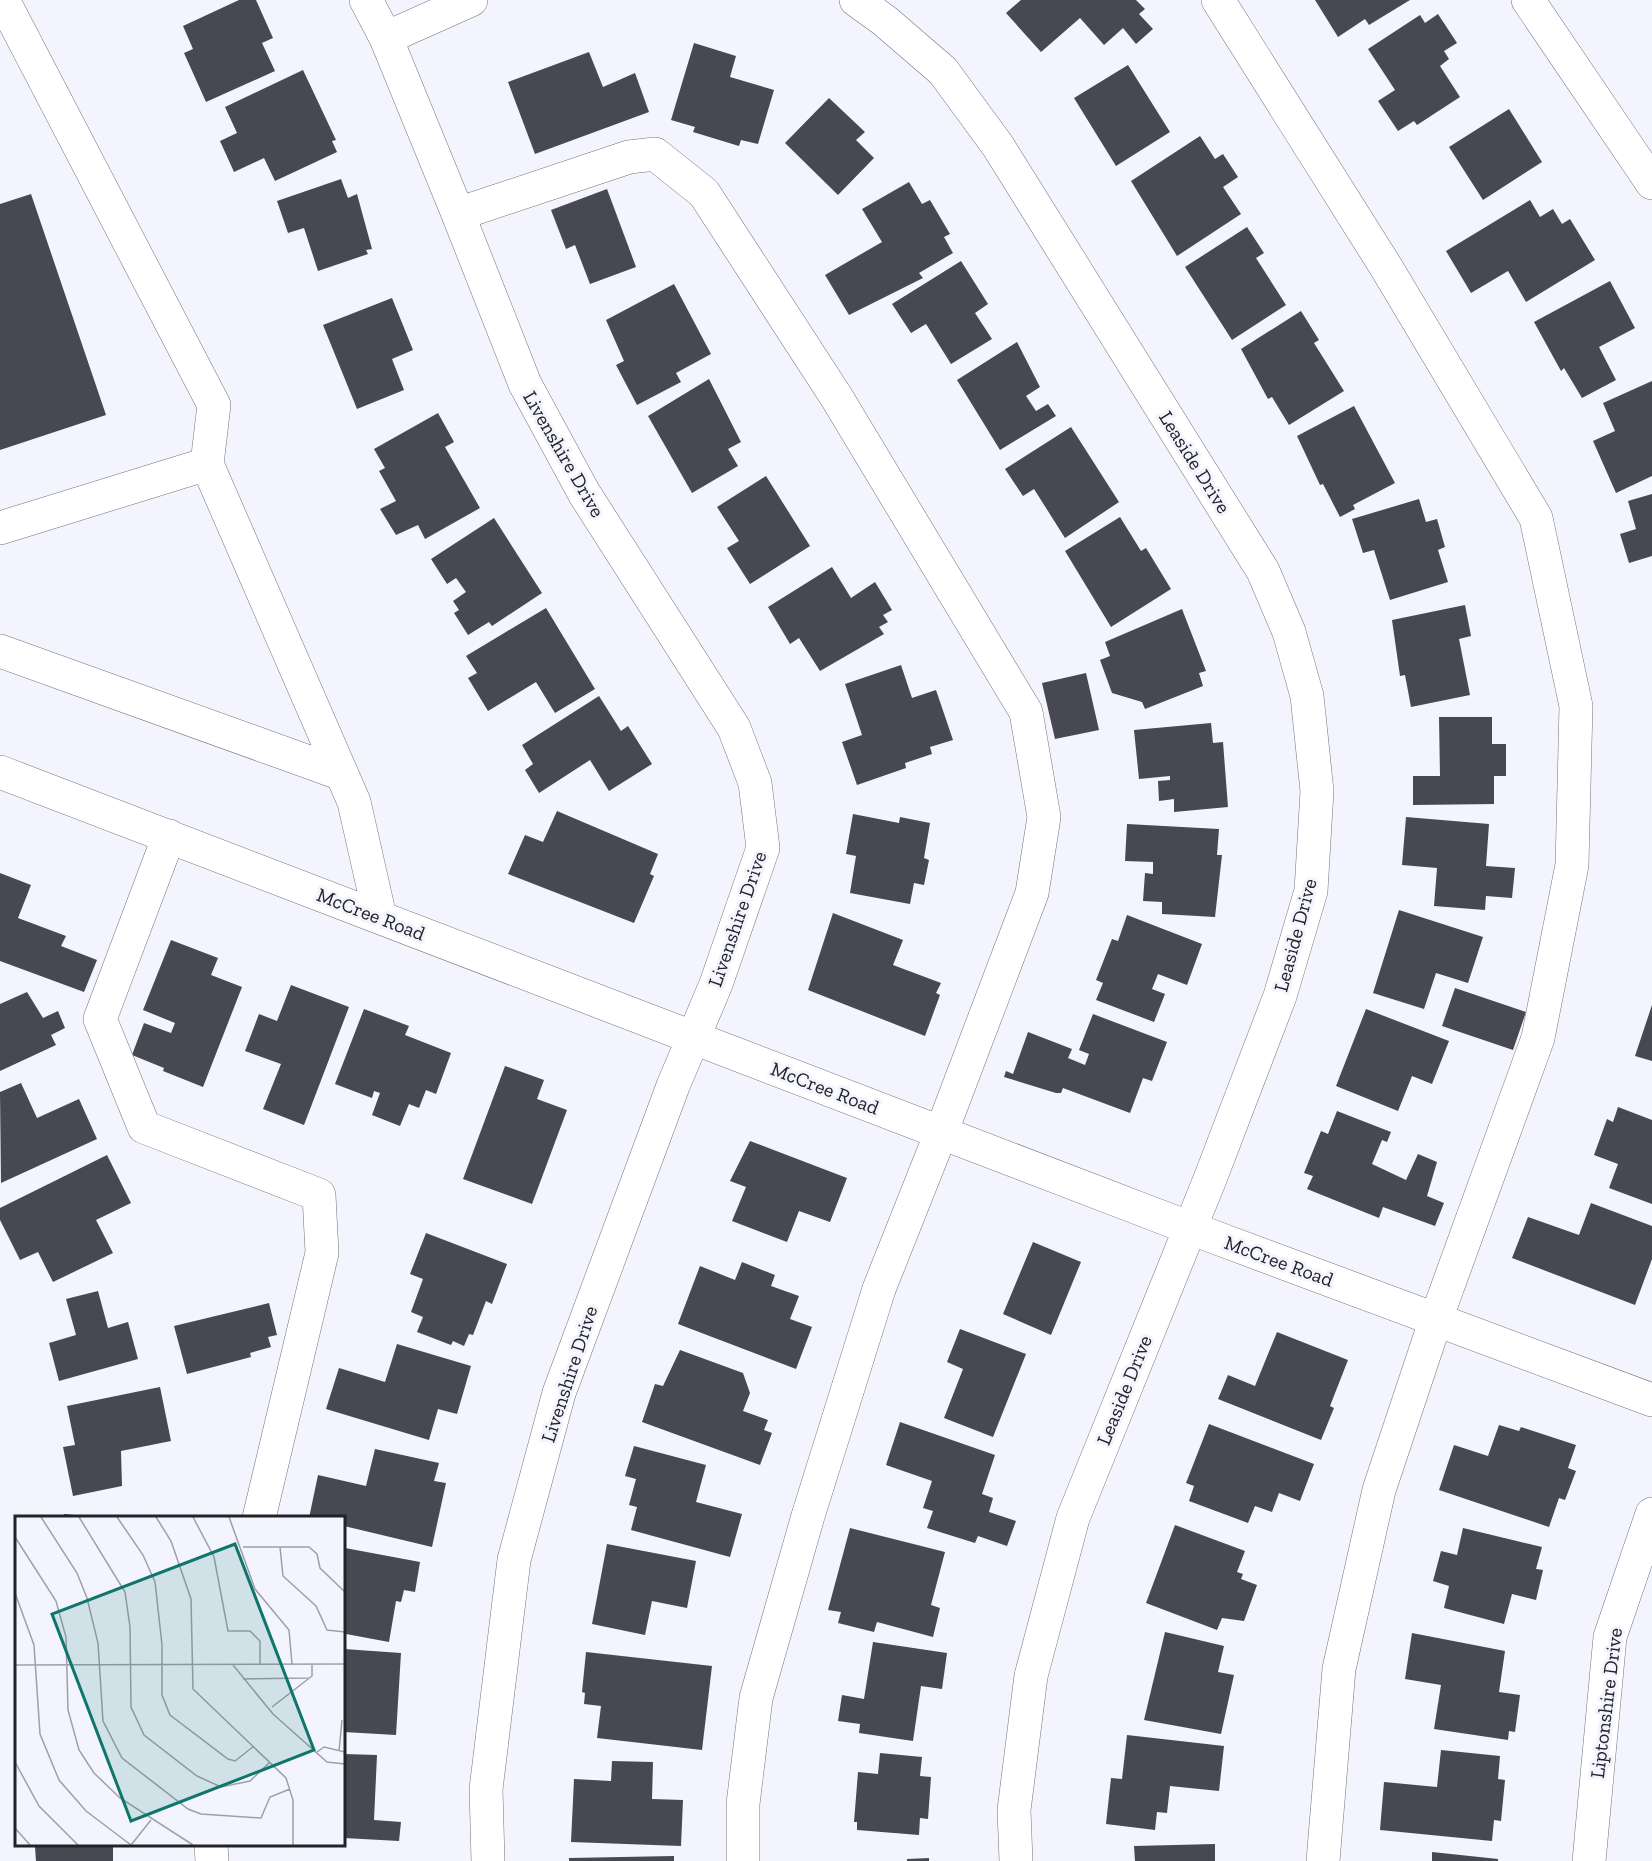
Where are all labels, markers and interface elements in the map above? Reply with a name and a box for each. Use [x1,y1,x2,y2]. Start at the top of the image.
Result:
street label: Livenshire Drive [518,387,610,521]
street label: Leaside Drive [1154,406,1236,518]
street label: Livenshire Drive [703,848,771,990]
street label: Leaside Drive [1268,876,1322,994]
street label: McCree Road [313,882,429,946]
street label: McCree Road [767,1056,883,1120]
street label: McCree Road [1221,1230,1337,1292]
street label: Livenshire Drive [536,1303,602,1445]
street label: Leaside Drive [1091,1332,1157,1448]
inset map [15,1516,345,1846]
street label: Liptonshire Drive [1585,1626,1627,1780]

